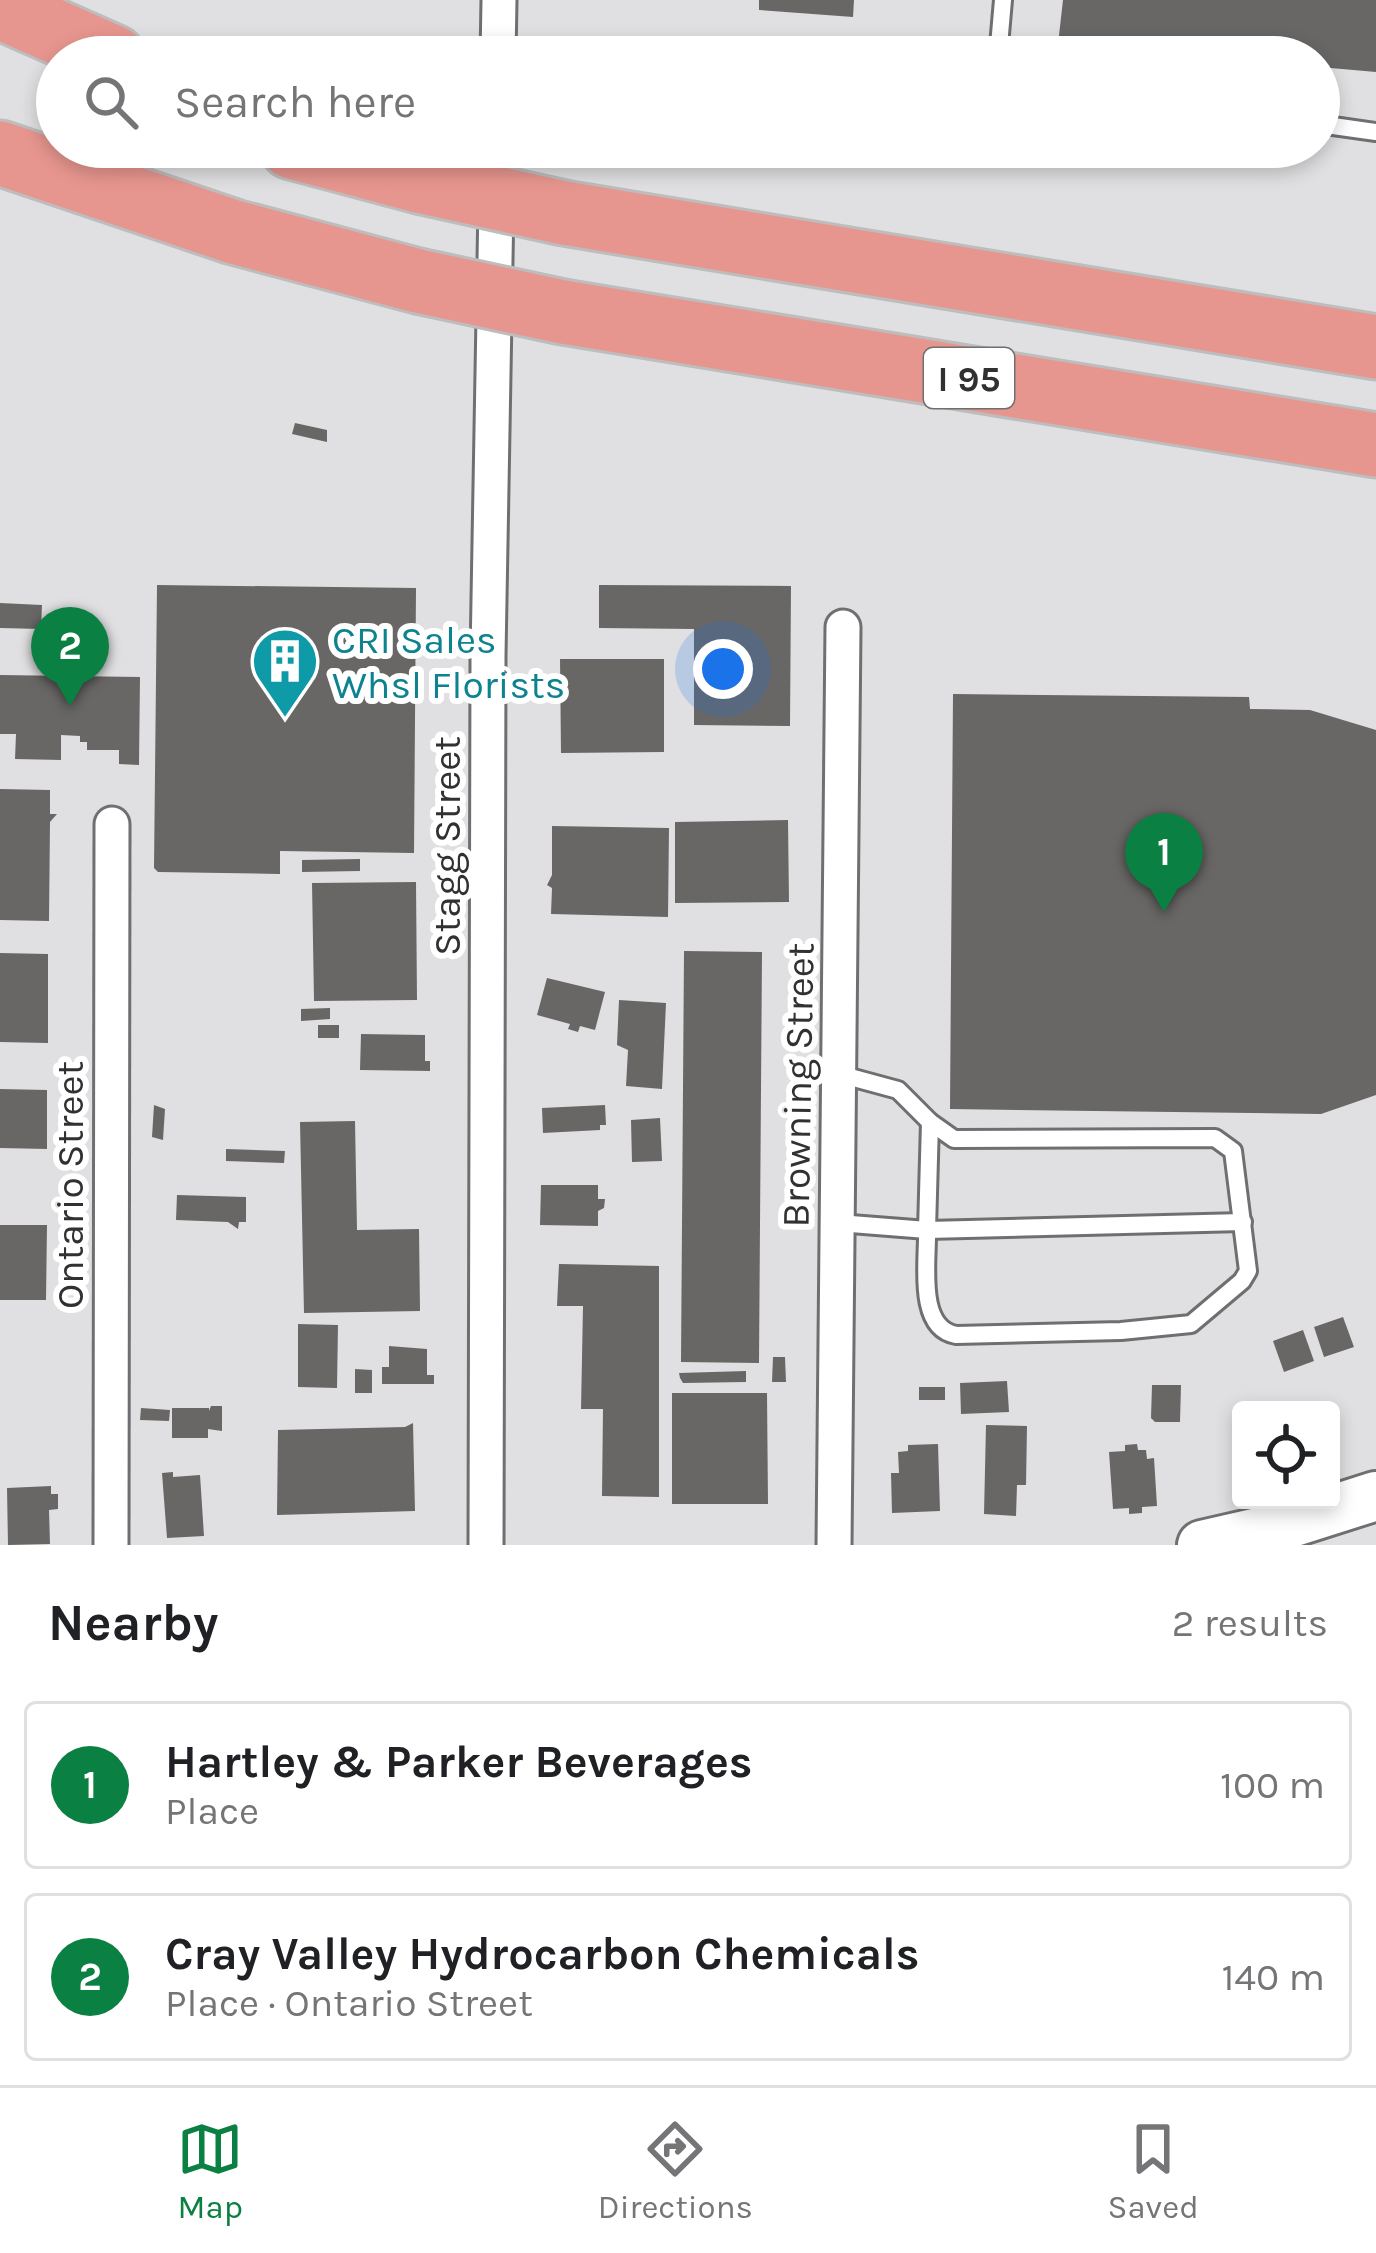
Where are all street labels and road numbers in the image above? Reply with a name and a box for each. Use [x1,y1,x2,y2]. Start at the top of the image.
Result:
road number: I 95 [924,348,1014,408]
street label: Stagg Street [424,736,470,956]
street label: Browning Street [773,942,823,1228]
street label: Ontario Street [47,1061,93,1309]

